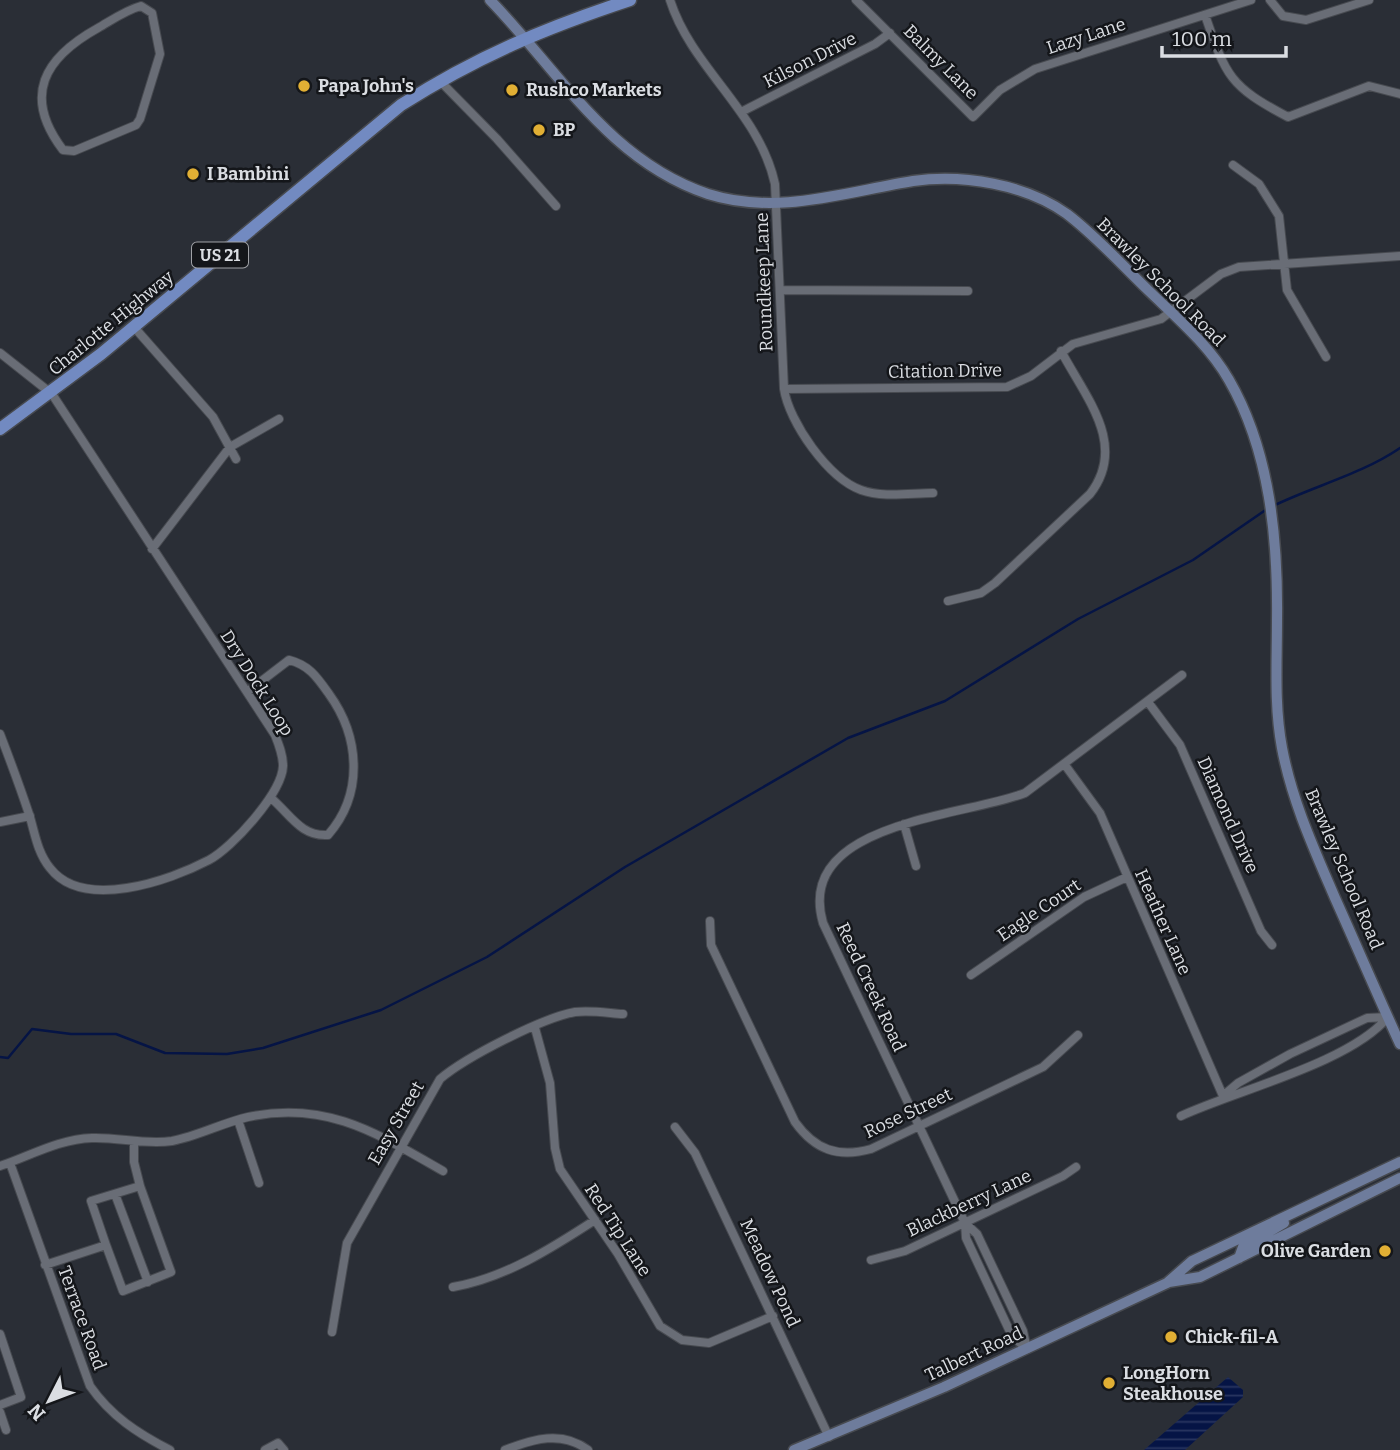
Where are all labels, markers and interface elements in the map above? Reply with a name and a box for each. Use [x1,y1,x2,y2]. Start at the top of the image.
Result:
street label: Lazy Lane [1044,13,1128,59]
scale bar [1162,14,1286,58]
street label: Balmy Lane [899,20,983,104]
text: 100 m [1172,26,1232,52]
street label: Kilson Drive [760,27,860,93]
place label: Papa John's [318,75,414,97]
marker: Papa John's [296,78,312,94]
place label: Rushco Markets [526,79,662,101]
marker: Rushco Markets [504,82,520,98]
place label: BP [553,119,575,141]
marker: BP [531,122,547,138]
place label: I Bambini [207,163,289,185]
marker: I Bambini [185,166,201,182]
street label: Roundkeep Lane [751,212,777,352]
street label: Brawley School Road [1092,213,1230,351]
road number: US 21 [192,243,248,268]
street label: Charlotte Highway [44,265,178,380]
street label: Citation Drive [888,359,1002,383]
street label: Dry Dock Loop [216,626,298,740]
street label: Diamond Drive [1192,753,1264,877]
street label: Brawley School Road [1300,785,1388,953]
street label: Heather Lane [1130,866,1196,978]
street label: Eagle Court [993,874,1085,946]
street label: Reed Creek Road [831,919,911,1055]
street label: Easy Street [363,1077,429,1169]
street label: Rose Street [860,1083,956,1143]
street label: Blackberry Lane [903,1164,1035,1242]
street label: Red Tip Lane [580,1179,656,1281]
street label: Meadow Pond [735,1215,805,1331]
place label: Olive Garden [1261,1240,1371,1262]
marker: Olive Garden [1377,1243,1393,1259]
street label: Terrace Road [53,1263,111,1373]
street label: Talbert Road [922,1322,1027,1386]
place label: Chick-fil-A [1185,1326,1279,1348]
marker: Chick-fil-A [1163,1329,1179,1345]
place label: LongHorn Steakhouse [1123,1362,1223,1405]
north arrow [14,1366,84,1436]
marker: LongHorn Steakhouse [1101,1375,1117,1391]
text: N [23,1399,50,1425]

